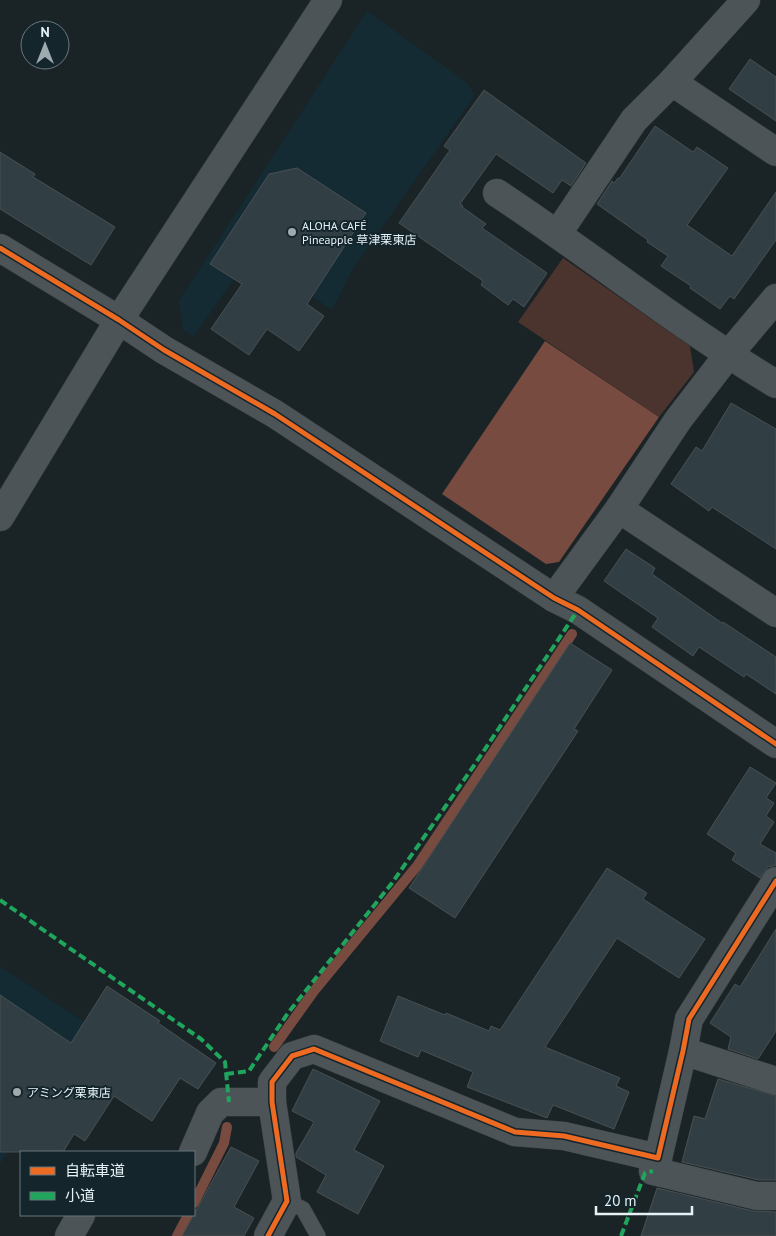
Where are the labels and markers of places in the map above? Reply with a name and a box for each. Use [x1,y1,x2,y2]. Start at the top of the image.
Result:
place label: ALOHA CAFÉ Pineapple 草津栗東店 [302,218,416,247]
marker: ALOHA CAFÉ Pineapple 草津栗東店 [286,226,298,238]
place label: アミング栗東店 [27,1085,111,1100]
marker: アミング栗東店 [11,1086,23,1098]

